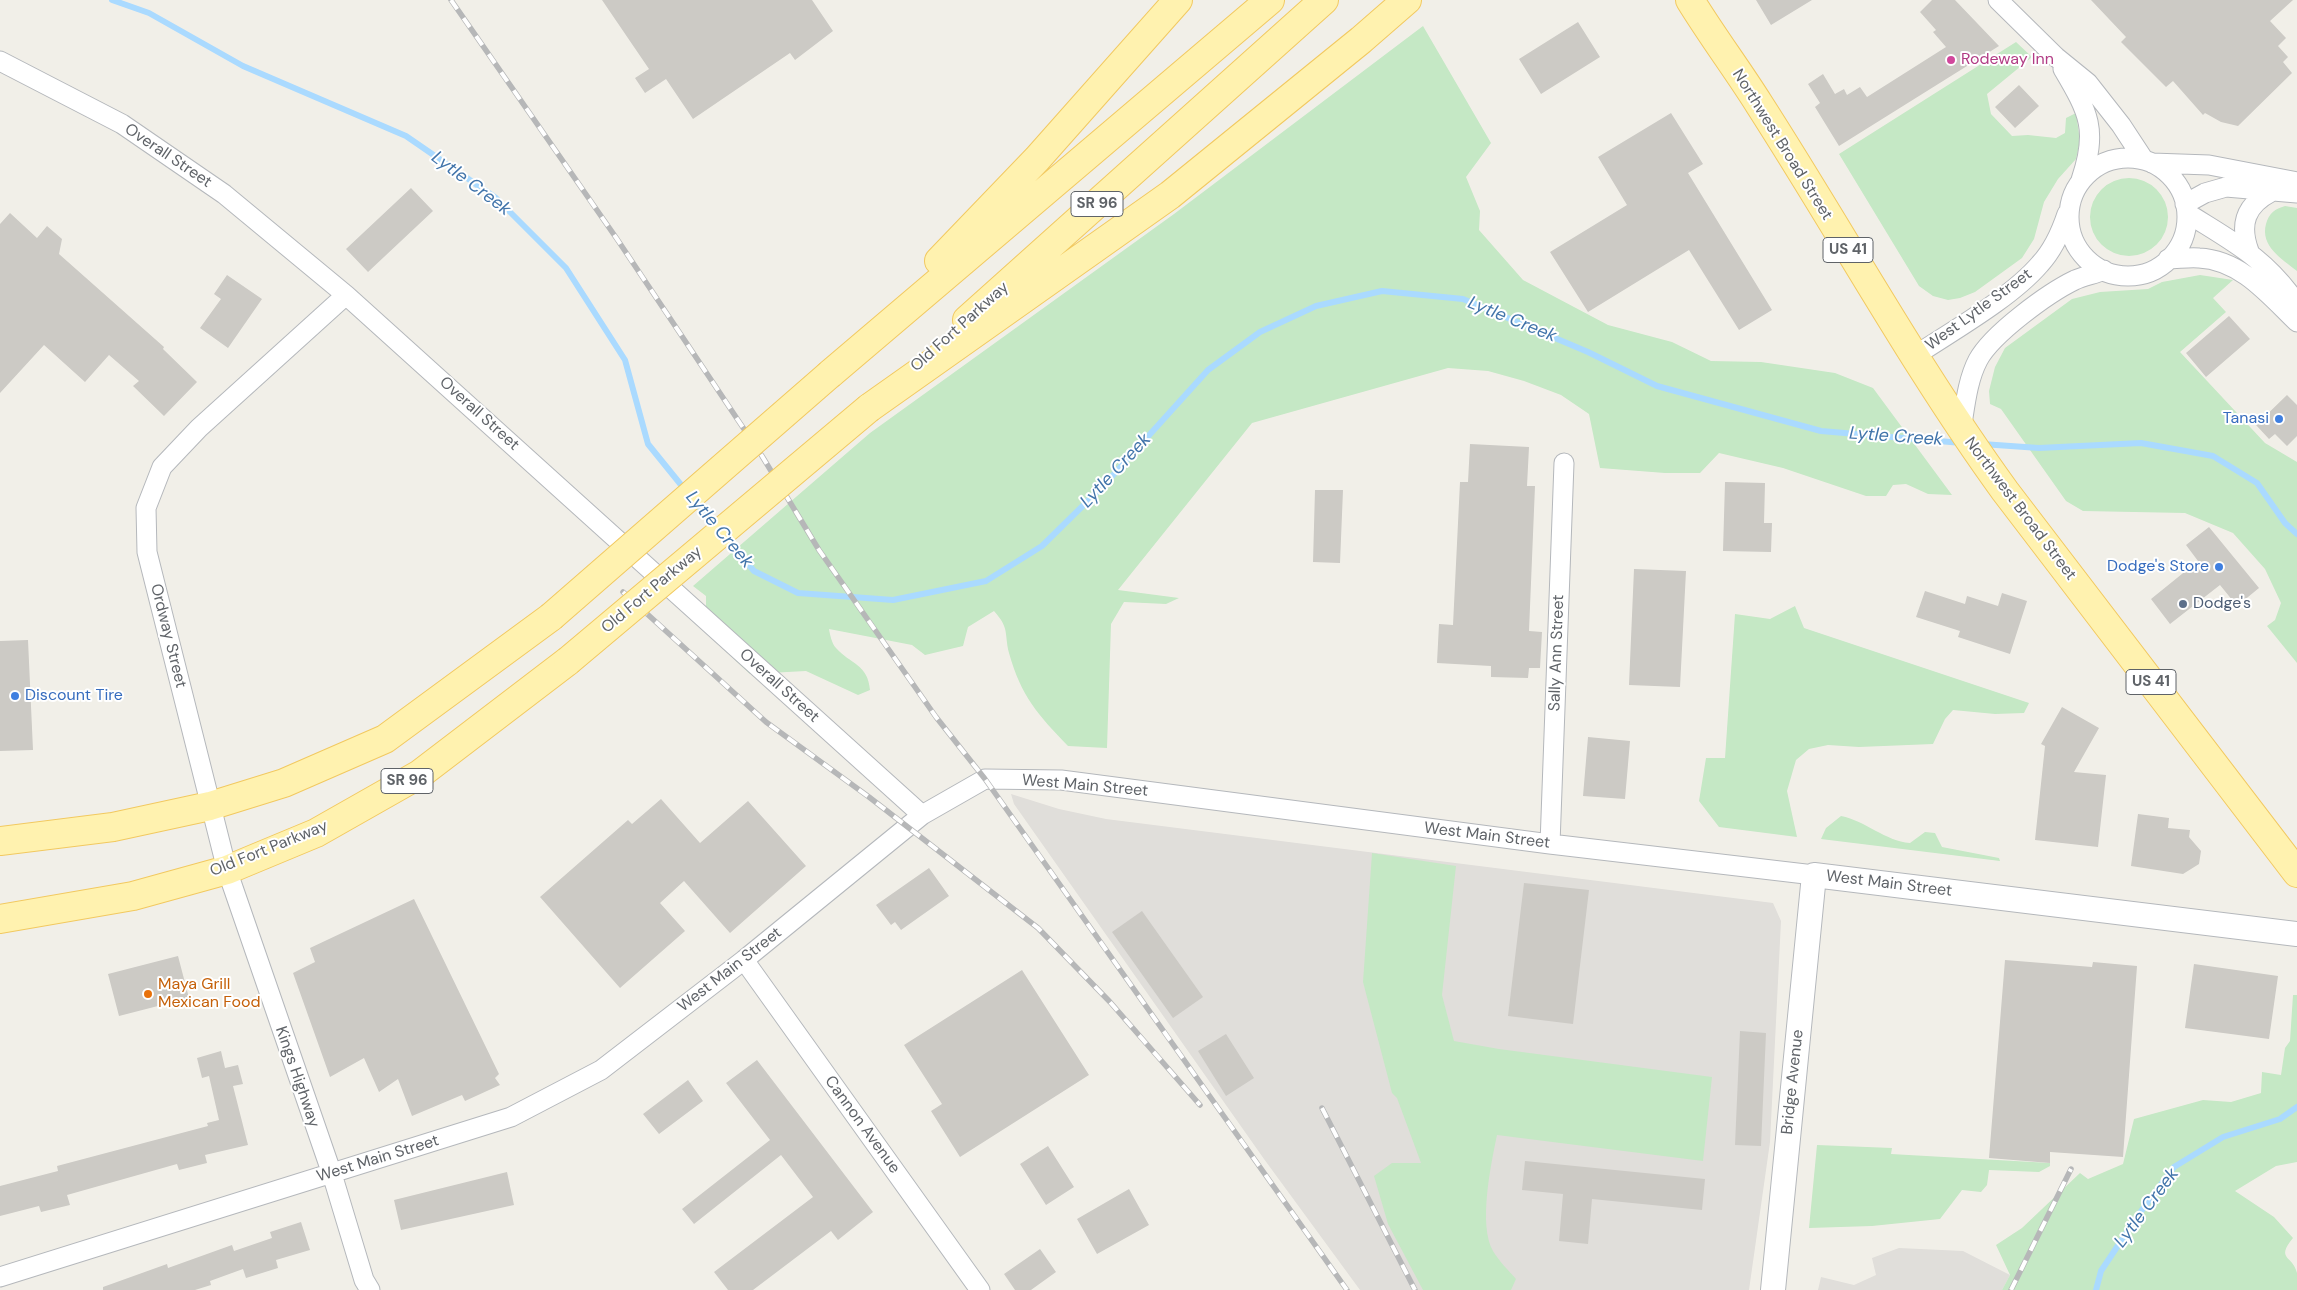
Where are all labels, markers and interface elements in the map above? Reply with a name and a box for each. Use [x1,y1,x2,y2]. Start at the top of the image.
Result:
place label: Rodeway Inn [1961,50,2054,70]
marker: Rodeway Inn [1945,54,1957,66]
street label: Northwest Broad Street [1728,66,1836,224]
street label: Overall Street [121,120,215,192]
water label: Lytle Creek [427,147,515,221]
road number: SR 96 [1071,192,1123,216]
road number: US 41 [1823,238,1873,262]
street label: West Lytle Street [1922,265,2036,355]
street label: Old Fort Parkway [907,278,1013,376]
water label: Lytle Creek [1464,292,1560,348]
street label: Overall Street [435,373,523,455]
place label: Tanasi [2223,409,2269,429]
marker: Tanasi [2273,413,2285,425]
water label: Lytle Creek [1848,423,1944,451]
water label: Lytle Creek [1076,429,1156,513]
street label: Northwest Broad Street [1960,434,2080,584]
water label: Lytle Creek [681,487,757,573]
street label: Old Fort Parkway [598,542,706,638]
place label: Dodge's Store [2107,557,2209,577]
marker: Dodge's Store [2213,561,2225,573]
street label: Ordway Street [146,582,190,690]
street label: Sally Ann Street [1545,594,1569,712]
place label: Dodge's [2193,594,2251,614]
marker: Dodge's [2177,598,2189,610]
street label: Overall Street [735,645,823,727]
road number: US 41 [2126,670,2176,694]
place label: Discount Tire [25,686,123,706]
marker: Discount Tire [9,690,21,702]
road number: SR 96 [381,768,433,794]
street label: West Main Street [1021,771,1149,801]
street label: Old Fort Parkway [207,817,331,881]
street label: West Main Street [1423,819,1551,853]
street label: West Main Street [1825,867,1953,901]
street label: West Main Street [674,923,786,1017]
place label: Maya Grill Mexican Food [158,975,260,1013]
marker: Maya Grill Mexican Food [142,988,154,1000]
street label: Kings Highway [271,1024,323,1130]
street label: Bridge Avenue [1778,1028,1808,1136]
street label: Cannon Avenue [820,1072,904,1178]
street label: West Main Street [315,1131,441,1187]
water label: Lytle Creek [2110,1164,2184,1252]

